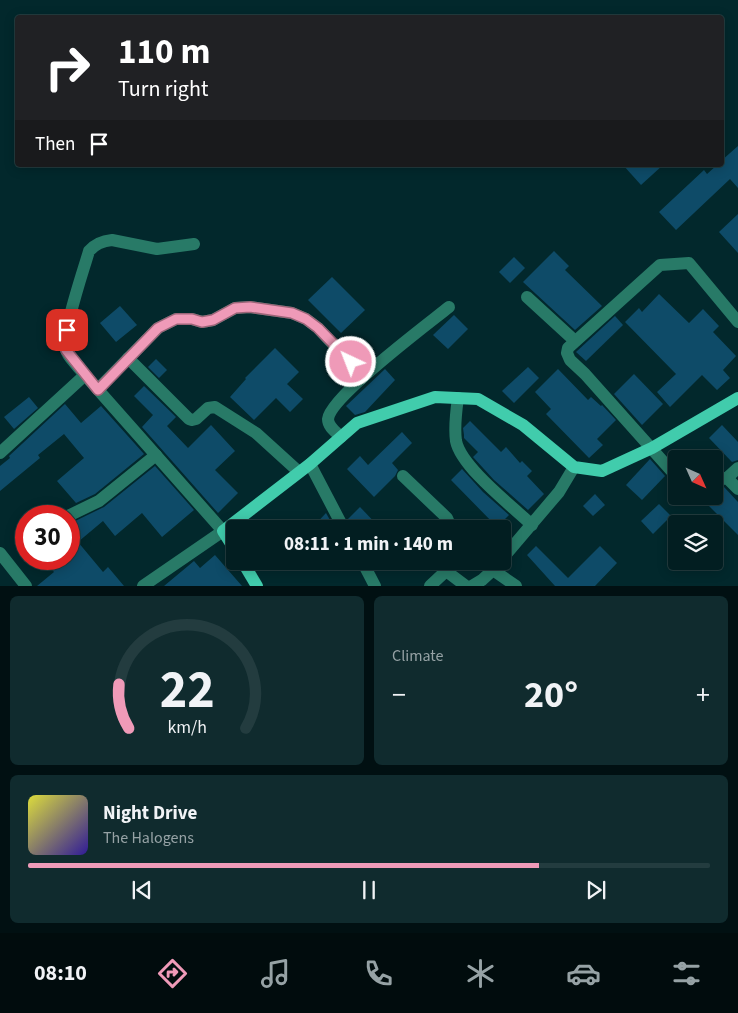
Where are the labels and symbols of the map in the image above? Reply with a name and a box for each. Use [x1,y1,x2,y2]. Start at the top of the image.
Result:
pin [46,309,88,351]
position arrow [324,335,376,387]
north arrow [668,450,722,505]
speed limit sign: 30 [15,505,80,570]

